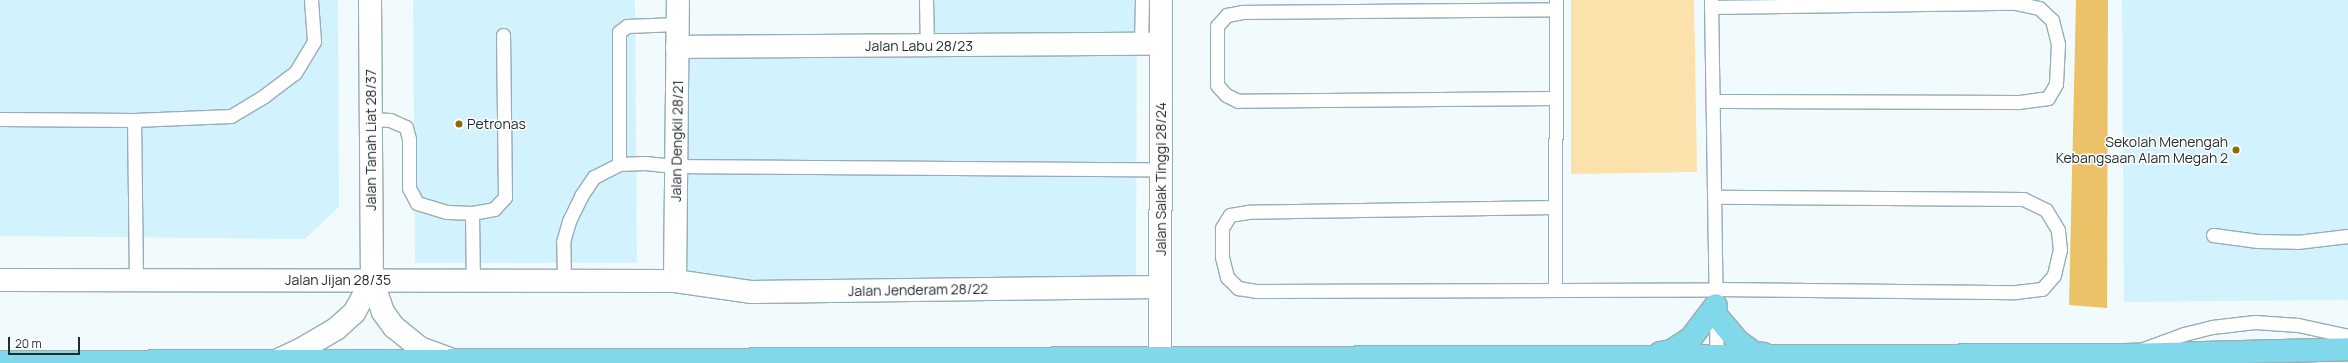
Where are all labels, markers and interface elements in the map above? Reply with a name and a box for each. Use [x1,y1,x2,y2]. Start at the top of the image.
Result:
street label: Jalan Labu 28/23 [865,38,973,54]
street label: Jalan Tanah Liat 28/37 [363,69,379,211]
street label: Jalan Dengkil 28/21 [668,80,686,202]
street label: Jalan Salak Tinggi 28/24 [1153,102,1169,256]
place label: Petronas [467,116,526,132]
marker: Petronas [454,119,464,129]
place label: Sekolah Menengah Kebangsaan Alam Megah 2 [2056,134,2228,166]
marker: Sekolah Menengah Kebangsaan Alam Megah 2 [2231,145,2241,155]
street label: Jalan Jijan 28/35 [285,272,391,288]
street label: Jalan Jenderam 28/22 [848,280,988,300]
scale bar [10,329,82,355]
text: 20 m [15,335,42,352]

